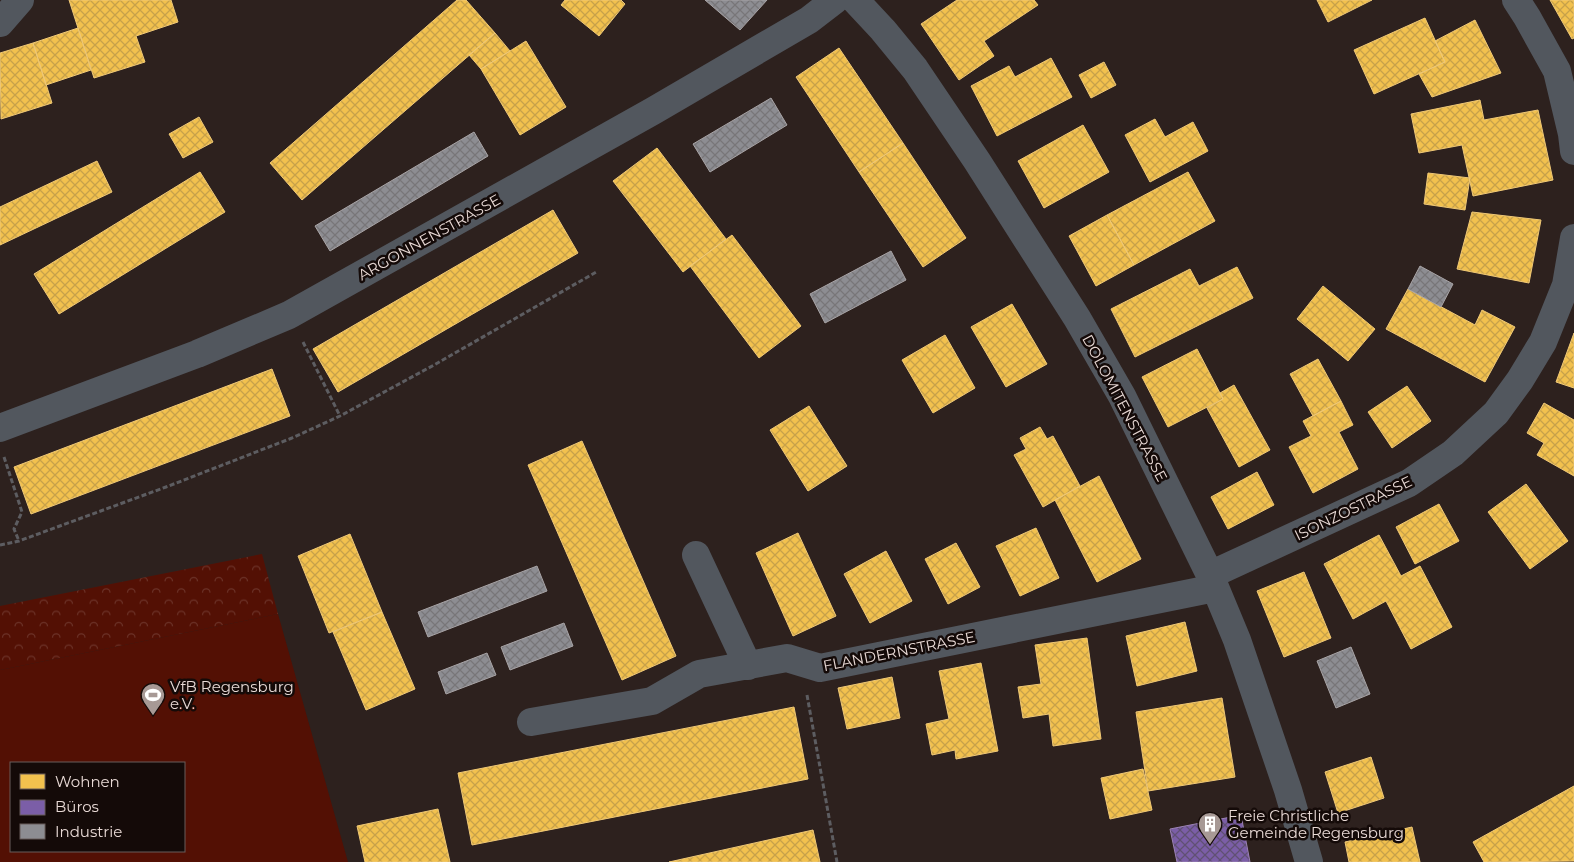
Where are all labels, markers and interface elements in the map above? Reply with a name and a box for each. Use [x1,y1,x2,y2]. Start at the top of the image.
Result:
street label: ARGONNENSTRASSE [354,190,504,284]
street label: DOLOMITENSTRASSE [1078,331,1172,485]
street label: ISONZOSTRASSE [1291,471,1415,545]
street label: FLANDERNSTRASSE [821,627,977,675]
place label: VfB Regensburg e.V. [170,677,294,713]
sports icon: VfB Regensburg e.V. [140,682,166,716]
legend [10,762,185,852]
text: Wohnen [55,772,120,791]
text: Büros [55,797,99,816]
place label: Freie Christliche Gemeinde Regensburg [1228,806,1404,842]
building icon: Freie Christliche Gemeinde Regensburg [1197,811,1223,845]
text: Industrie [55,822,122,841]

